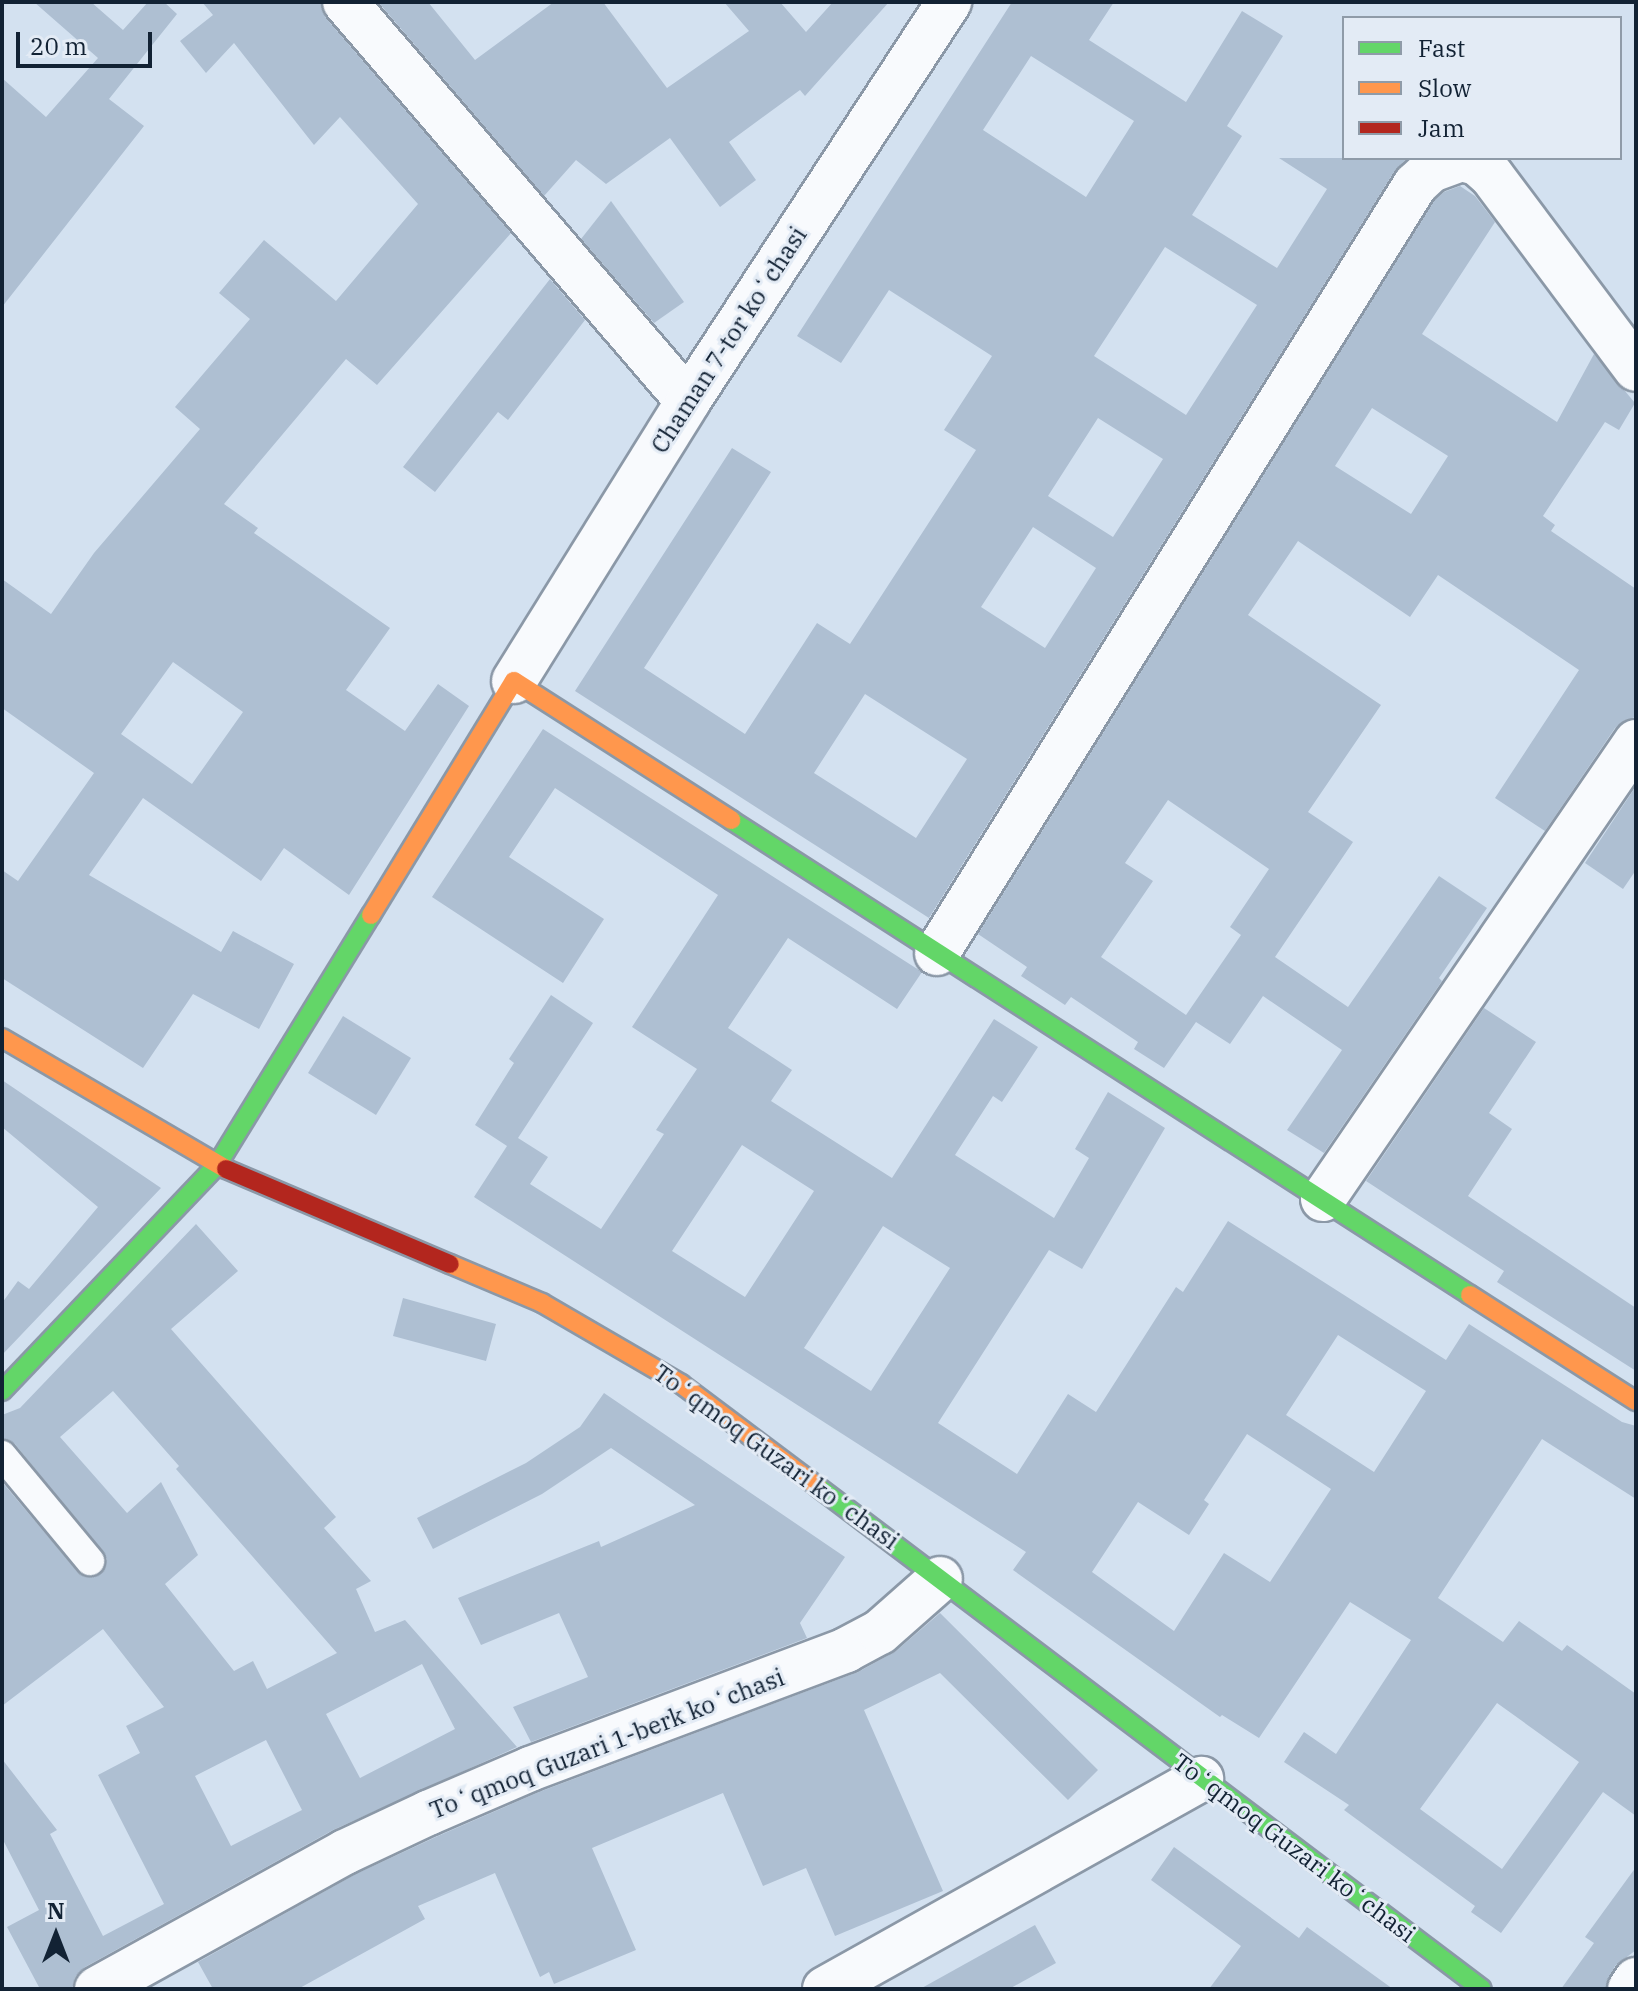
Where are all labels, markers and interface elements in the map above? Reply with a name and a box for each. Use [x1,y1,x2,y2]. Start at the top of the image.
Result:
scale bar [20,16,156,66]
legend [1342,16,1622,160]
text: 20 m [30,30,87,62]
text: Fast [1418,32,1465,64]
text: Slow [1418,72,1471,104]
text: Jam [1418,112,1465,144]
street label: Chaman 7-tor koʻchasi [645,221,813,459]
street label: Toʻqmoq Guzari koʻchasi [648,1358,904,1556]
street label: Toʻqmoq Guzari 1-berk koʻchasi [426,1663,788,1825]
street label: Toʻqmoq Guzari koʻchasi [1167,1747,1421,1949]
north arrow [16,1895,96,1975]
text: N [47,1896,65,1925]

